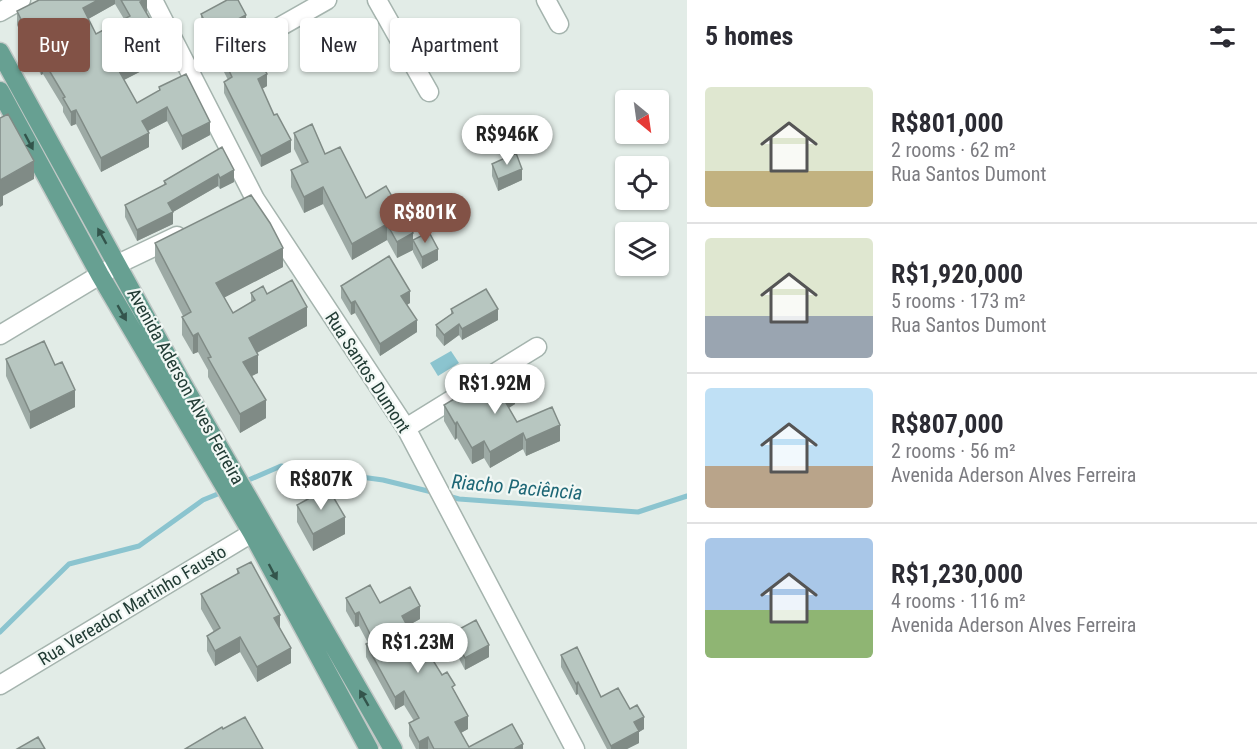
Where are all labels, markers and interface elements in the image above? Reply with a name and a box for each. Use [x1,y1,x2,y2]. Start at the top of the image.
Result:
chip: Buy [18,18,90,72]
chip: Rent [102,18,182,72]
chip: Filters [194,18,288,72]
chip: New [300,18,378,72]
chip: Apartment [390,18,520,72]
icon: filters [1206,20,1239,53]
text: 5 homes [705,21,793,51]
north arrow [615,90,669,144]
map controls [615,90,669,276]
text: R$801,000 [891,108,1004,138]
icon: home [753,111,825,183]
pin: R$946K [458,115,556,166]
text: R$946K [476,122,538,146]
one-way arrow [24,133,34,150]
text: 2 rooms · 62 m² [891,138,1016,162]
button: locate [615,156,669,210]
text: Rua Santos Dumont [891,162,1046,186]
pin: R$801K [376,193,474,244]
text: R$801K [394,200,456,224]
button: layers [615,222,669,276]
one-way arrow [97,227,107,244]
text: R$1,920,000 [891,259,1023,289]
icon: home [753,262,825,334]
street label: Avenida Aderson Alves Ferreira [123,284,249,488]
text: 5 rooms · 173 m² [891,289,1026,313]
one-way arrow [117,305,127,322]
street label: Rua Santos Dumont [321,308,415,436]
text: Rua Santos Dumont [891,313,1046,337]
pin: R$1.92M [440,364,550,415]
text: R$1.92M [459,371,531,395]
text: R$807,000 [891,409,1004,439]
icon: home [753,412,825,484]
text: 2 rooms · 56 m² [891,439,1016,463]
pin: R$807K [272,460,370,511]
text: Avenida Aderson Alves Ferreira [891,463,1136,487]
text: R$807K [290,467,352,491]
water label: Riacho Paciência [451,469,583,505]
street label: Rua Vereador Martinho Fausto [34,541,230,669]
text: R$1,230,000 [891,559,1023,589]
icon: home [753,562,825,634]
one-way arrow [268,564,278,581]
text: 4 rooms · 116 m² [891,589,1026,613]
text: Avenida Aderson Alves Ferreira [891,613,1136,637]
pin: R$1.23M [363,623,473,674]
text: R$1.23M [382,630,454,654]
one-way arrow [359,689,369,706]

